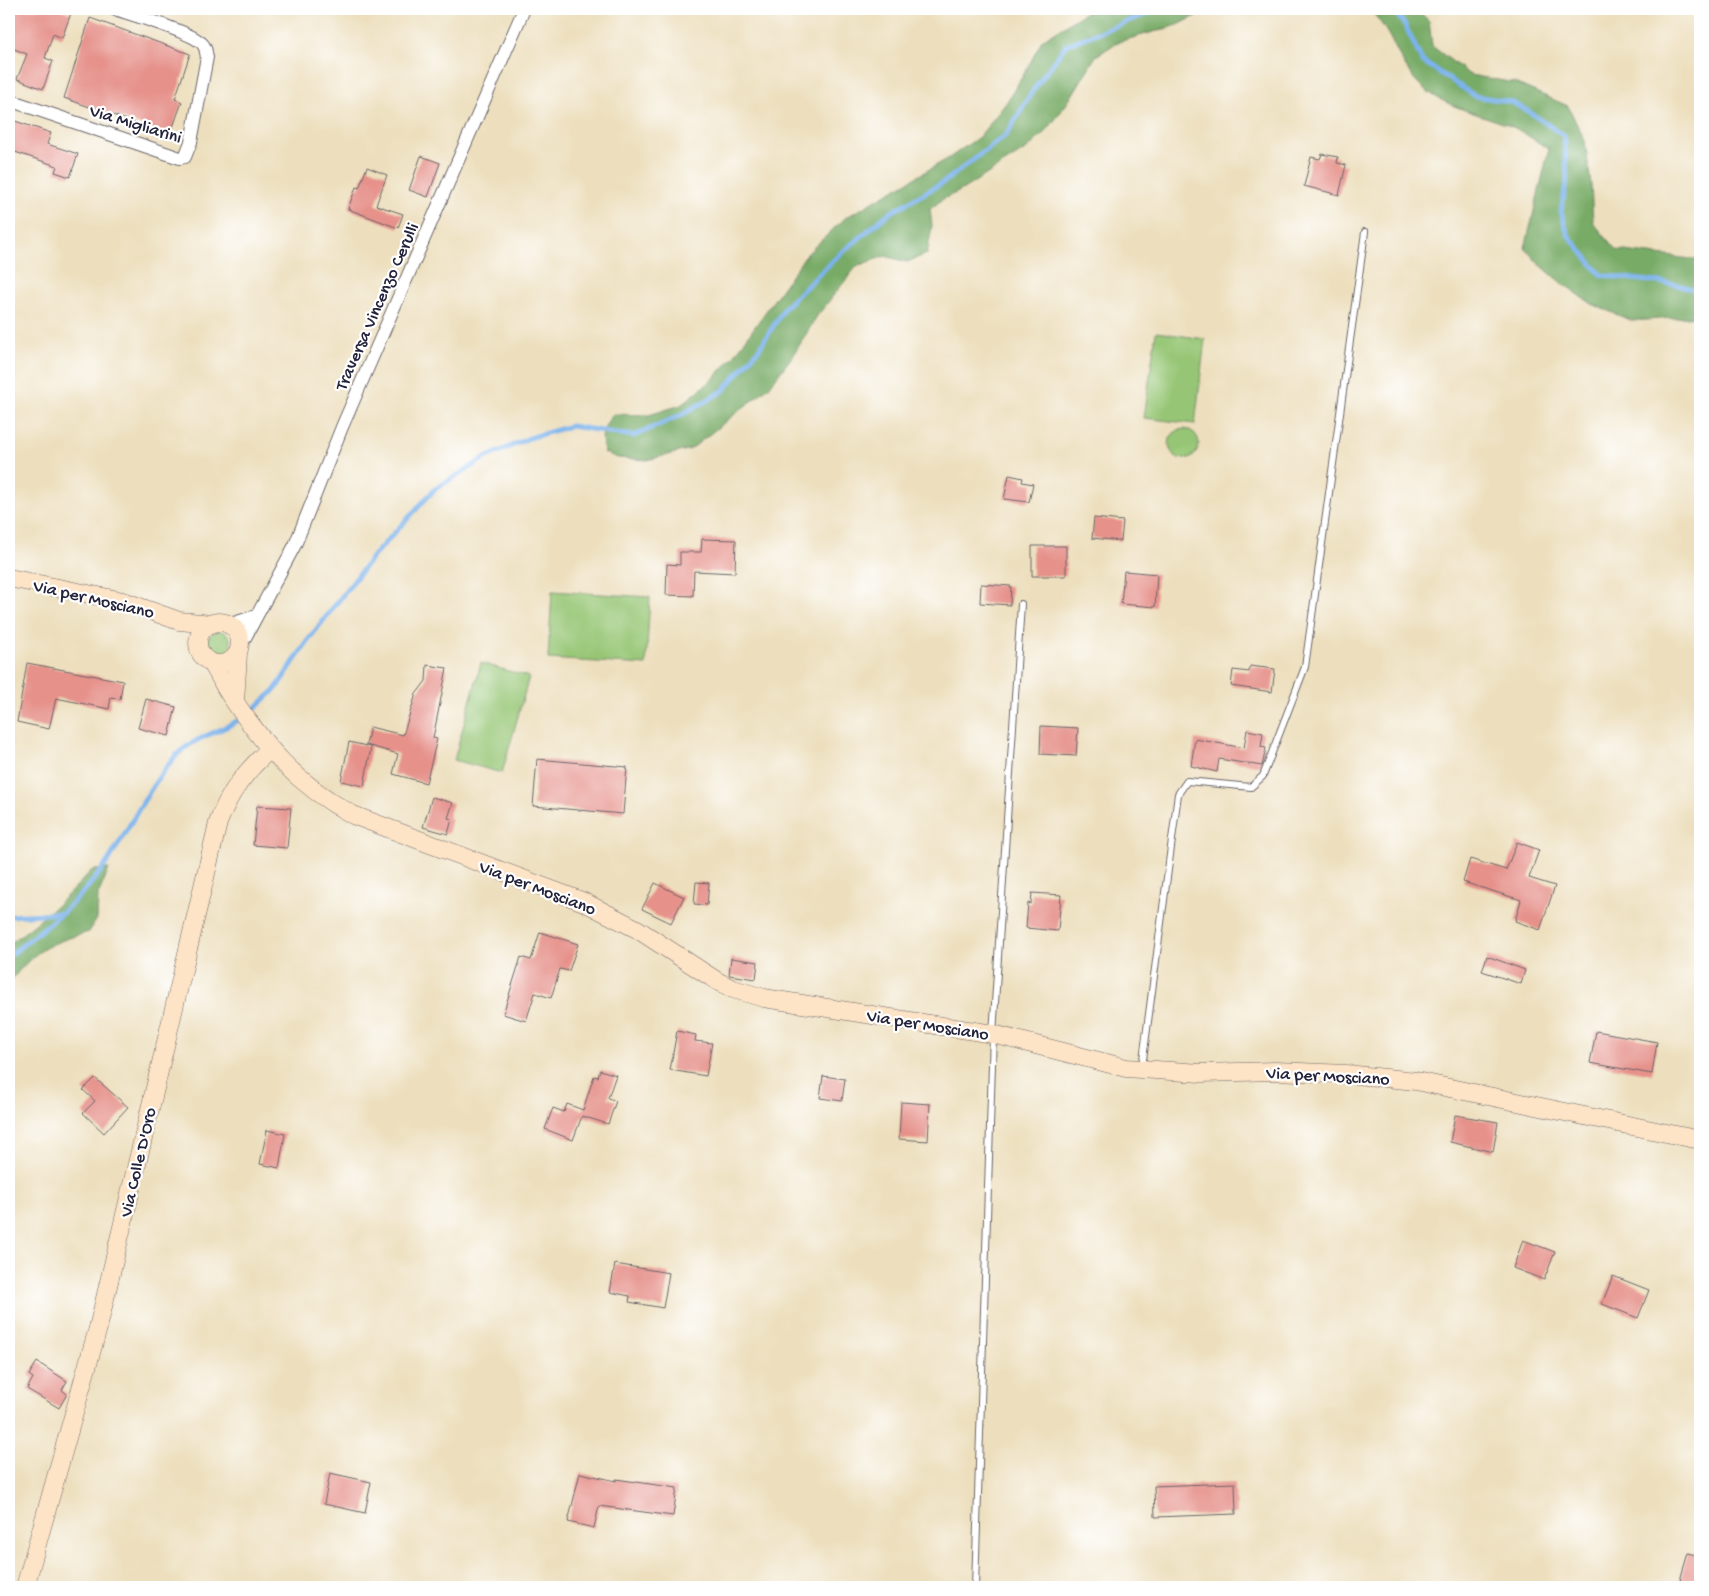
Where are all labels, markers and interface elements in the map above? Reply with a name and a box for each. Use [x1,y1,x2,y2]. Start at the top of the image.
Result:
street label: Via Migliarini [86,101,184,149]
street label: Traversa Vincenzo Cerulli [331,220,425,395]
street label: Via per Mosciano [30,576,156,625]
street label: Via per Mosciano [475,857,598,921]
street label: Via per Mosciano [864,1006,990,1046]
street label: Via per Mosciano [1265,1064,1390,1091]
street label: Via Colle D'Oro [116,1106,162,1220]

